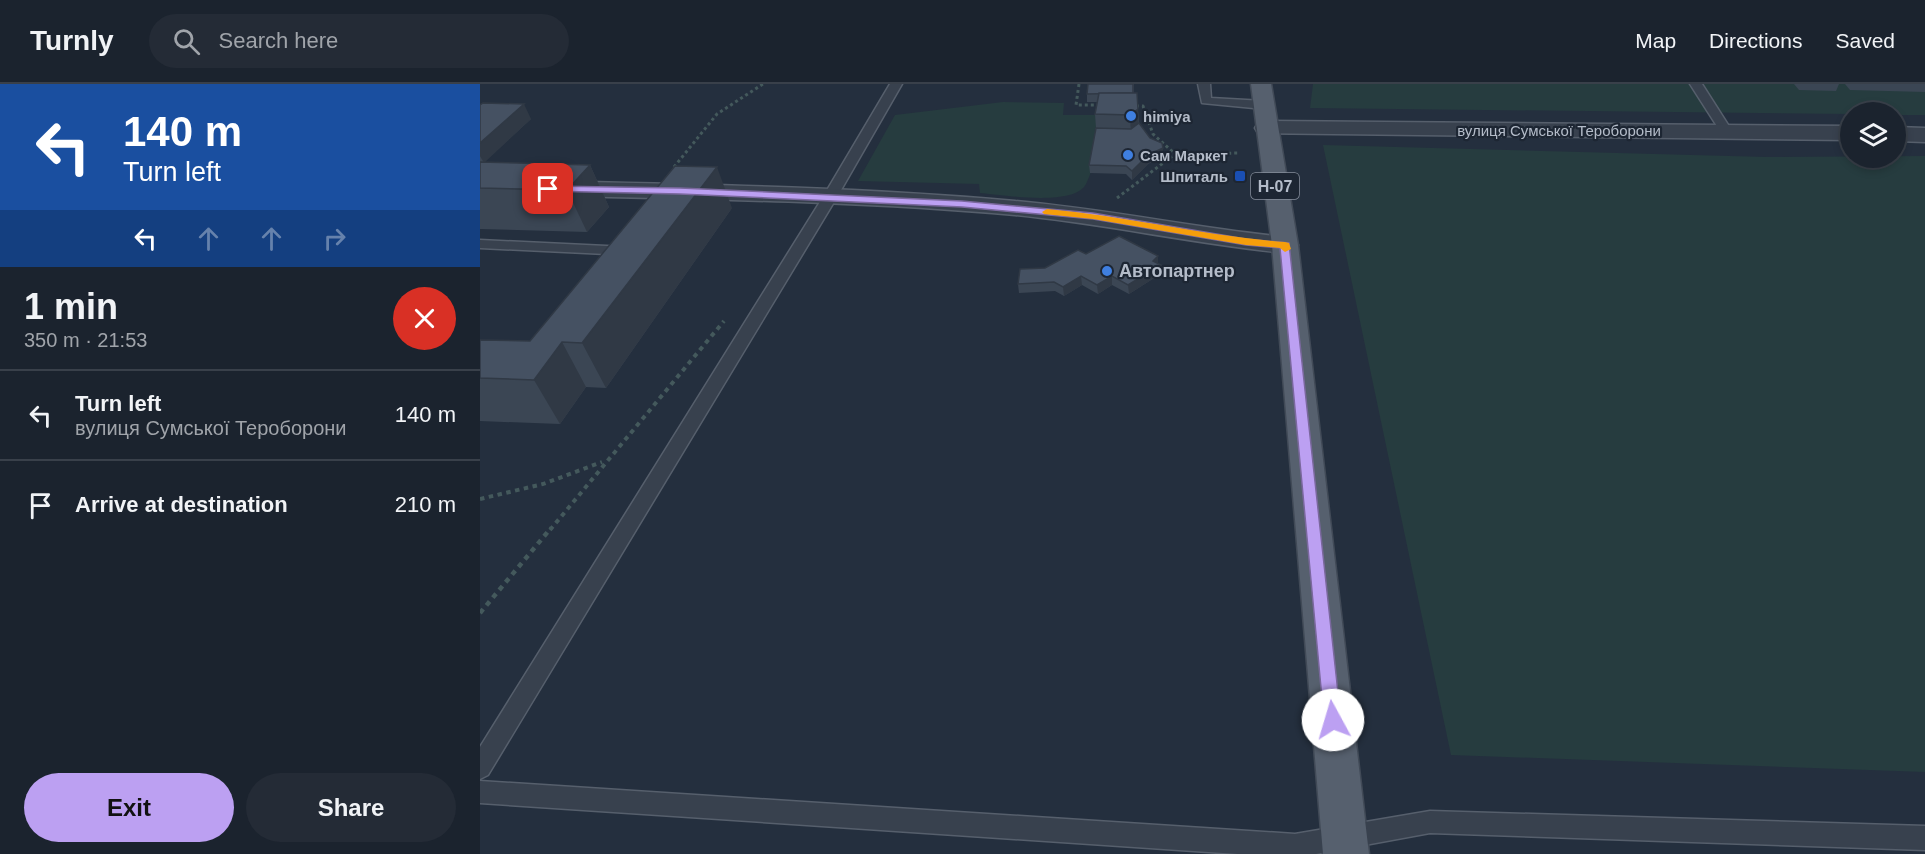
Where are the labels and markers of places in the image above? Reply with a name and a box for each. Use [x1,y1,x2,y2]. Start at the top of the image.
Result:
place label: himiya [1143,108,1191,125]
marker: himiya [1124,109,1138,123]
place label: Сам Маркет [1140,147,1228,164]
marker: Сам Маркет [1121,148,1135,162]
pin [522,163,573,214]
place label: Шпиталь [1160,168,1228,185]
marker: Шпиталь [1233,169,1247,183]
place label: Автопартнер [1119,261,1235,281]
marker: Автопартнер [1100,264,1114,278]

